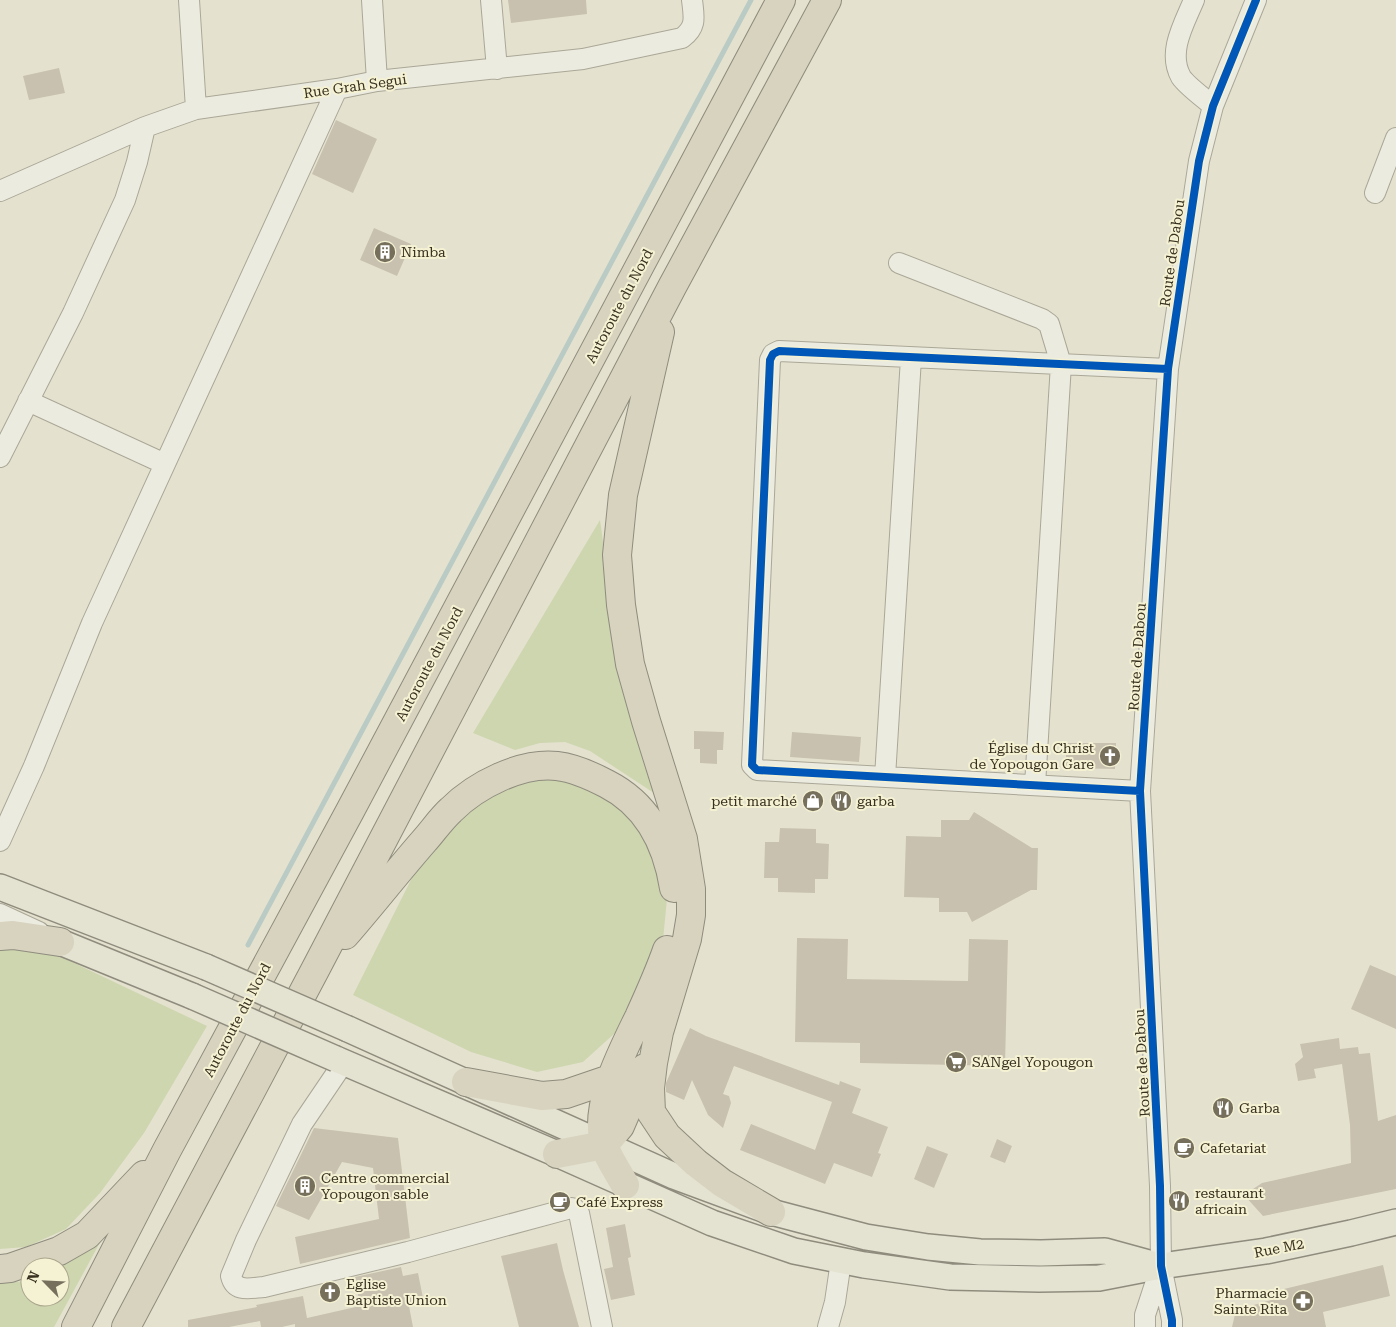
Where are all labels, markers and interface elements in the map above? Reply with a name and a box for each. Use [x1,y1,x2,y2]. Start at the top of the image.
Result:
street label: Rue Grah Segui [302,71,408,101]
street label: Route de Dabou [1157,198,1187,308]
building icon: Nimba [373,240,397,264]
place label: Nimba [401,244,446,260]
street label: Autoroute du Nord [582,246,656,366]
street label: Route de Dabou [1125,602,1149,711]
street label: Autoroute du Nord [392,604,466,724]
place label: Église du Christ de Yopougon Gare [969,740,1094,772]
church icon: Église du Christ de Yopougon Gare [1098,744,1122,768]
shop icon: petit marché [801,789,825,813]
restaurant icon: garba [829,789,853,813]
place label: petit marché [711,793,797,809]
place label: garba [857,793,895,809]
street label: Autoroute du Nord [200,960,274,1080]
street label: Route de Dabou [1131,1008,1153,1117]
supermarket icon: SANgel Yopougon [944,1050,968,1074]
place label: SANgel Yopougon [972,1054,1093,1070]
restaurant icon: Garba [1211,1096,1235,1120]
place label: Garba [1239,1100,1280,1116]
cafe icon: Cafetariat [1172,1136,1196,1160]
place label: Cafetariat [1200,1140,1266,1156]
place label: Centre commercial Yopougon sable [321,1170,450,1202]
building icon: Centre commercial Yopougon sable [293,1174,317,1198]
place label: restaurant africain [1195,1185,1264,1217]
restaurant icon: restaurant africain [1167,1189,1191,1213]
cafe icon: Café Express [548,1190,572,1214]
place label: Café Express [576,1194,663,1210]
street label: Rue M2 [1253,1235,1306,1261]
north arrow [20,1257,70,1307]
text: N [24,1268,43,1285]
place label: Eglise Baptiste Union [346,1276,447,1308]
church icon: Eglise Baptiste Union [318,1280,342,1304]
place label: Pharmacie Sainte Rita [1214,1285,1287,1317]
pharmacy icon: Pharmacie Sainte Rita [1291,1289,1315,1313]

